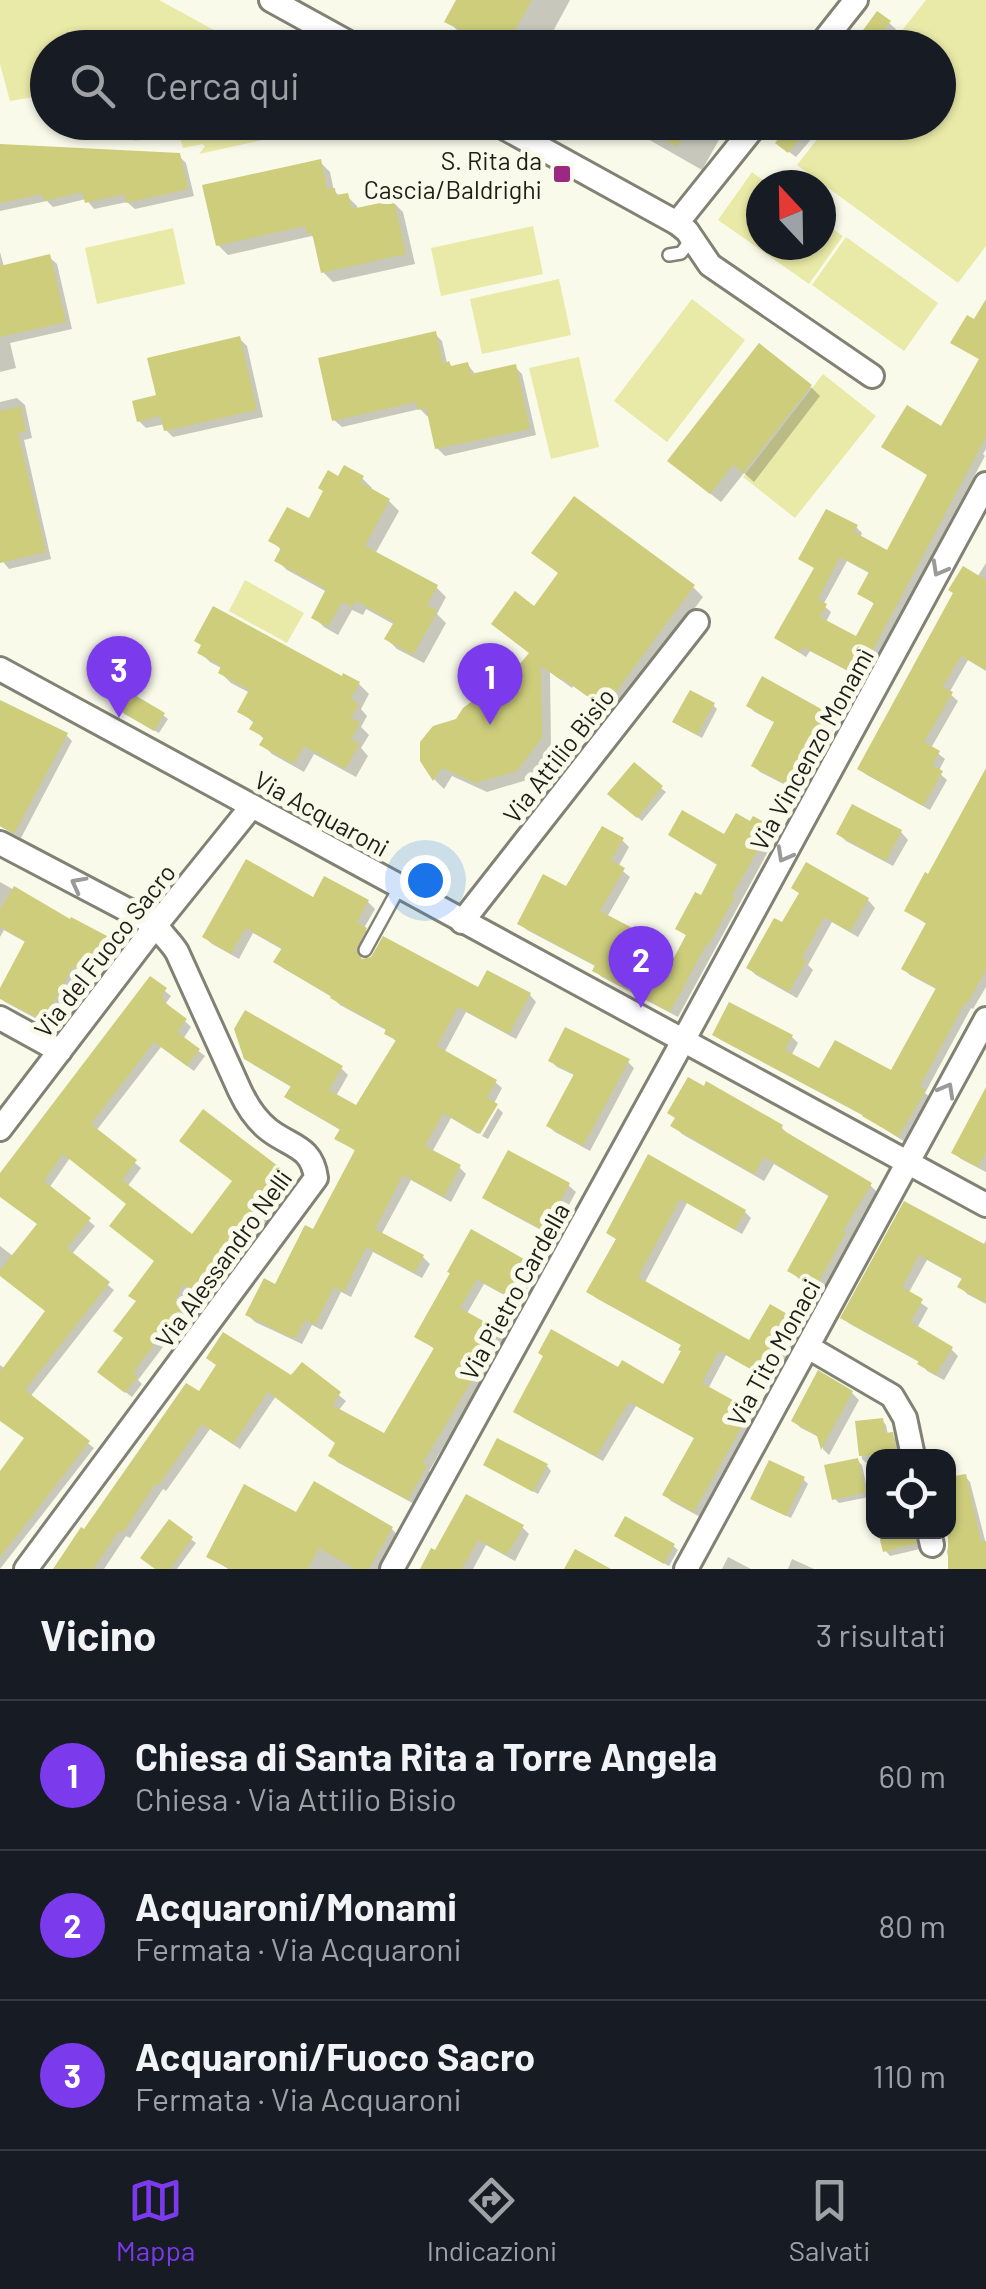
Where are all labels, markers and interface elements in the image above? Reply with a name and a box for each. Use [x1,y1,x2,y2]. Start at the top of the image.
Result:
search box [30,30,956,140]
icon: search [65,58,120,113]
text: Cerca qui [145,62,300,108]
place label: S. Rita da Cascia/Baldrighi [364,145,542,204]
marker: S. Rita da Cascia/Baldrighi [551,163,573,185]
north arrow [746,170,836,260]
one-way arrow [932,559,952,577]
pin: 3 [86,636,152,718]
pin: 1 [458,642,522,725]
street label: Via Vincenzo Monamì [743,643,879,855]
street label: Via Attilio Bisio [496,681,620,829]
street label: Via Acquaroni [250,764,394,862]
one-way arrow [777,844,797,862]
your location [400,855,451,906]
street label: Via del Fuoco Sacro [27,857,181,1043]
one-way arrow [71,877,89,896]
pin: 2 [608,926,674,1008]
one-way arrow [935,1083,954,1101]
street label: Via Alessandro Nelli [149,1163,297,1353]
street label: Via Pietro Cardella [453,1197,575,1385]
street label: Via Tito Monaci [720,1273,826,1431]
map controls [866,1449,956,1539]
button: locate [866,1449,956,1539]
text: Vicino [40,1609,156,1659]
text: 3 risultati [816,1615,946,1653]
text: Chiesa di Santa Rita a Torre Angela [135,1733,717,1779]
text: 1 [67,1756,78,1794]
text: 60 m [879,1756,946,1794]
text: Chiesa · Via Attilio Bisio [135,1779,457,1817]
text: Acquaroni/Monami [135,1883,457,1929]
text: 2 [64,1906,81,1944]
text: 80 m [878,1906,946,1944]
text: Fermata · Via Acquaroni [135,1929,462,1967]
text: Acquaroni/Fuoco Sacro [135,2033,535,2079]
text: 3 [64,2056,81,2094]
text: 110 m [873,2056,946,2094]
text: Fermata · Via Acquaroni [135,2079,462,2117]
tab: Mappa [116,2173,195,2267]
tab: Indicazioni [427,2173,557,2267]
tab: Salvati [789,2173,870,2267]

